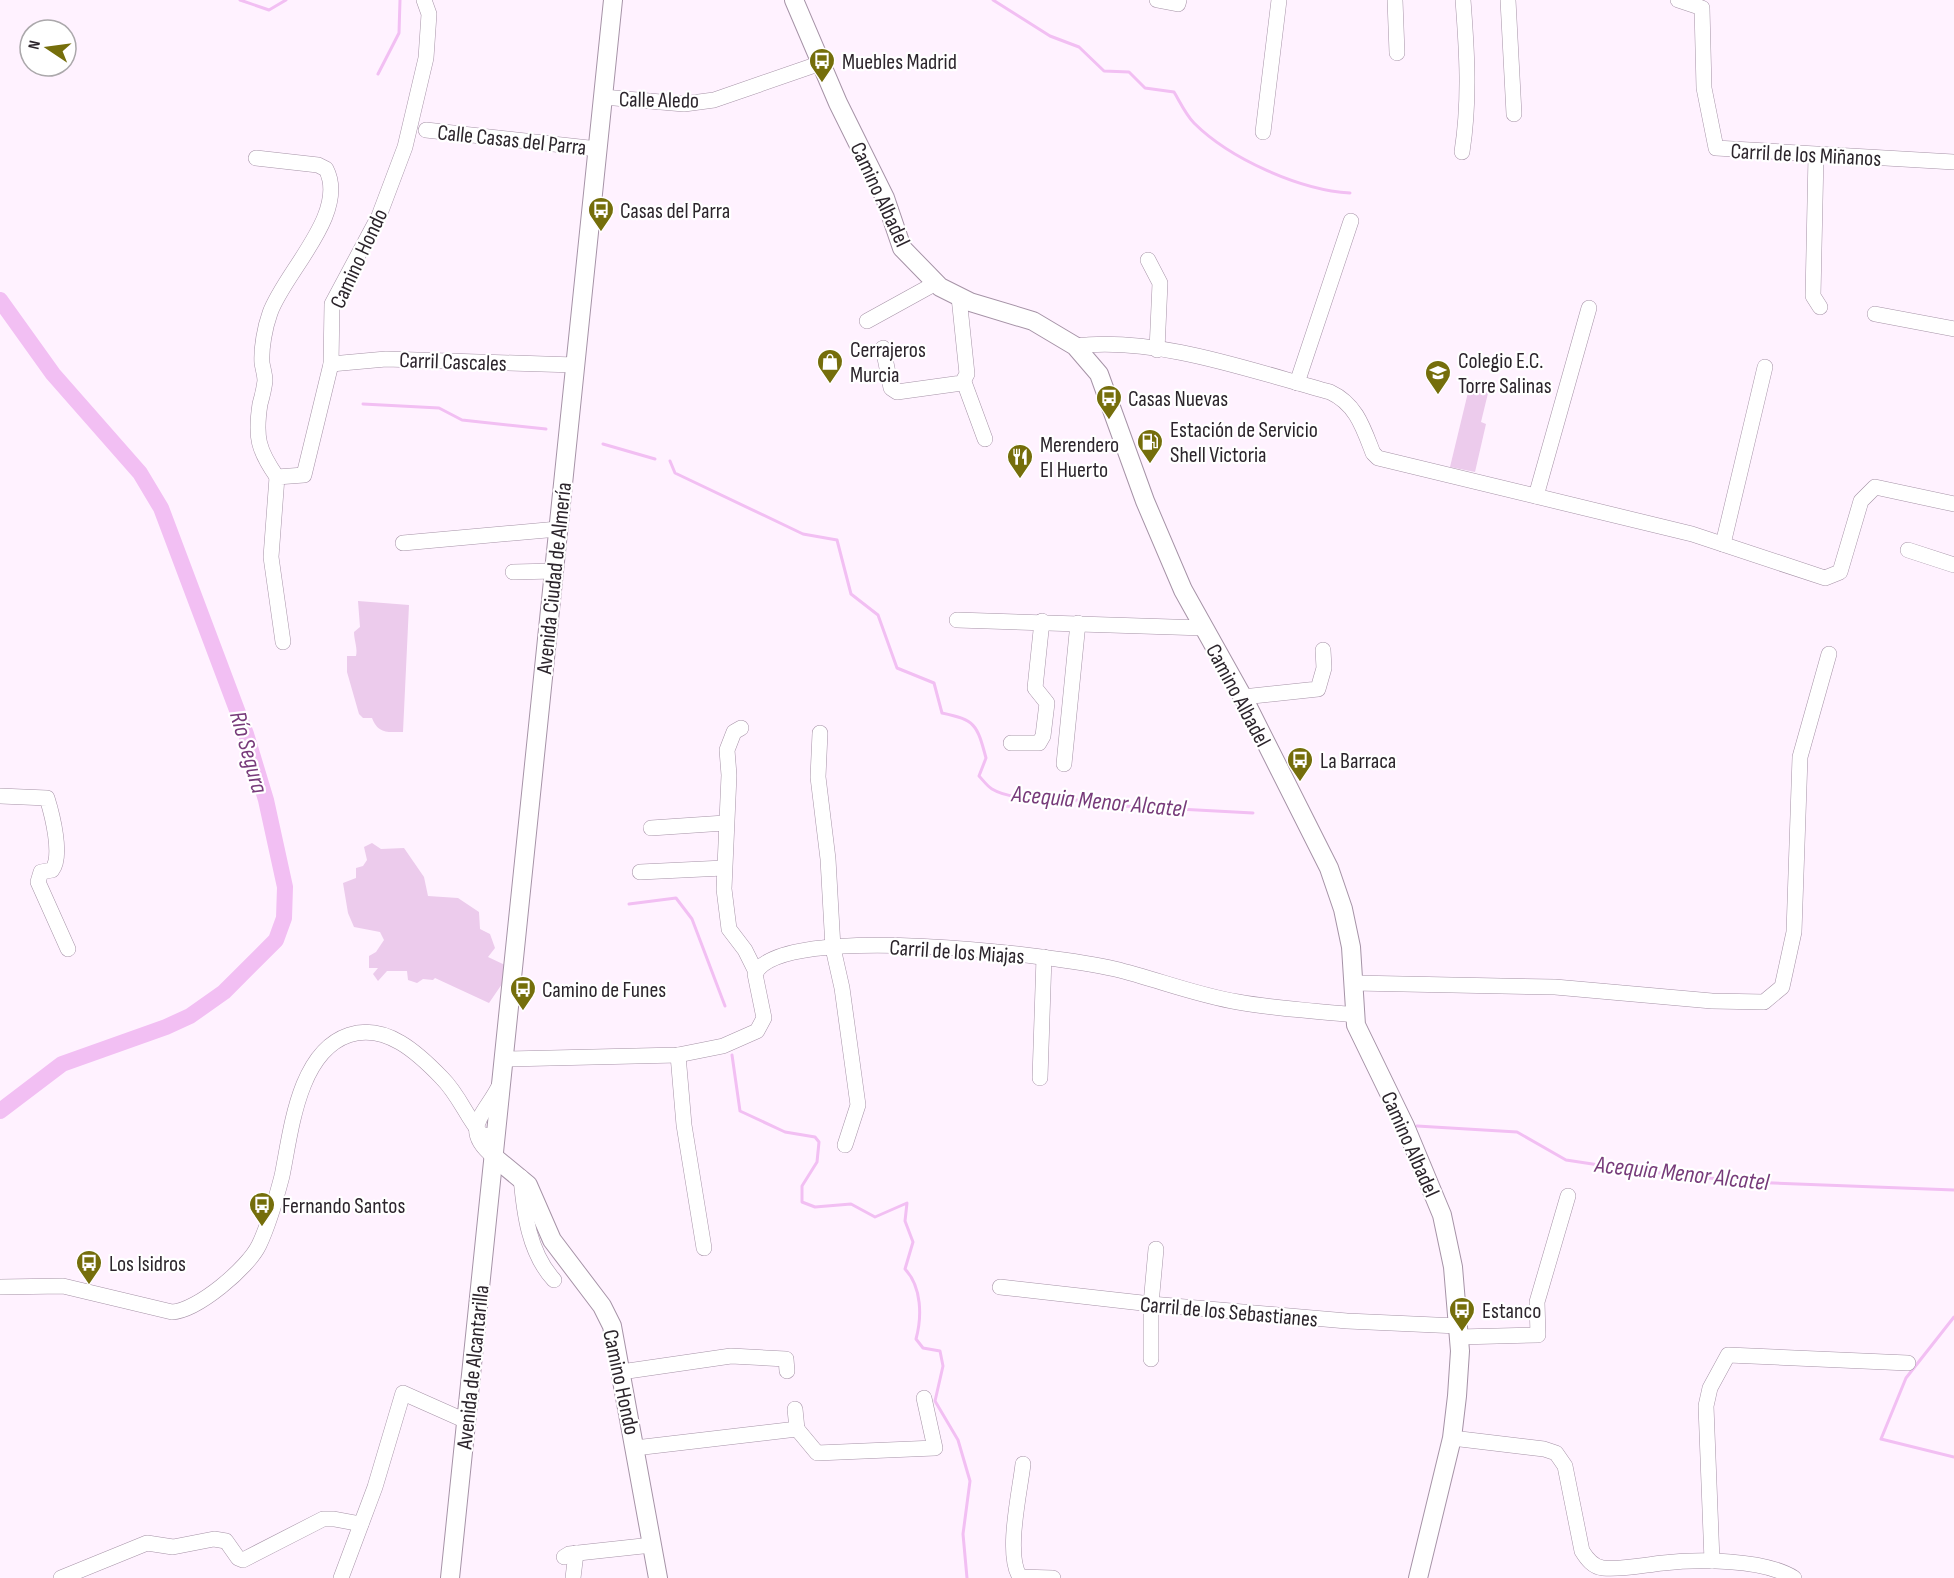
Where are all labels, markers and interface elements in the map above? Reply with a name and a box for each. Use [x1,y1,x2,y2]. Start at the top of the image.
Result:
north arrow [18,18,78,78]
text: N [25,39,45,51]
bus stop icon: Muebles Madrid [807,46,837,84]
place label: Muebles Madrid [842,49,957,76]
street label: Calle Aledo [619,86,699,115]
street label: Calle Casas del Parra [436,119,588,162]
street label: Camino Albadel [844,138,916,251]
street label: Carril de los Miñanos [1730,138,1882,173]
bus stop icon: Casas del Parra [586,195,616,233]
place label: Casas del Parra [620,198,730,225]
street label: Camino Hondo [325,204,394,313]
place label: Cerrajeros Murcia [850,337,926,389]
street label: Carril Cascales [399,347,507,378]
shop icon: Cerrajeros Murcia [815,347,845,385]
place label: Colegio E.C. Torre Salinas [1458,348,1552,400]
school or university icon: Colegio E.C. Torre Salinas [1423,358,1453,396]
bus stop icon: Casas Nuevas [1094,383,1124,421]
place label: Casas Nuevas [1128,386,1228,413]
place label: Estación de Servicio Shell Victoria [1170,417,1318,469]
fuel station icon: Estación de Servicio Shell Victoria [1135,427,1165,465]
place label: Merendero El Huerto [1040,432,1119,484]
restaurant icon: Merendero El Huerto [1005,442,1035,480]
street label: Avenida Ciudad de Almería [531,481,578,676]
street label: Camino Albadel [1199,640,1276,752]
water label: Río Segura [223,708,274,797]
bus stop icon: La Barraca [1285,745,1315,783]
place label: La Barraca [1320,748,1396,775]
water label: Acequia Menor Alcatel [1010,779,1188,824]
street label: Carril de los Miajas [889,934,1025,971]
bus stop icon: Camino de Funes [508,974,538,1012]
place label: Camino de Funes [542,977,666,1004]
street label: Camino Albadel [1374,1088,1445,1201]
water label: Acequia Menor Alcatel [1593,1150,1771,1197]
bus stop icon: Fernando Santos [247,1190,277,1228]
place label: Fernando Santos [282,1193,405,1220]
bus stop icon: Los Isidros [74,1248,104,1286]
place label: Los Isidros [109,1251,186,1278]
street label: Avenida de Alcantarilla [451,1284,496,1452]
street label: Carril de los Sebastianes [1139,1291,1319,1334]
bus stop icon: Estanco [1447,1295,1477,1333]
place label: Estanco [1482,1298,1541,1325]
street label: Camino Hondo [596,1327,645,1437]

